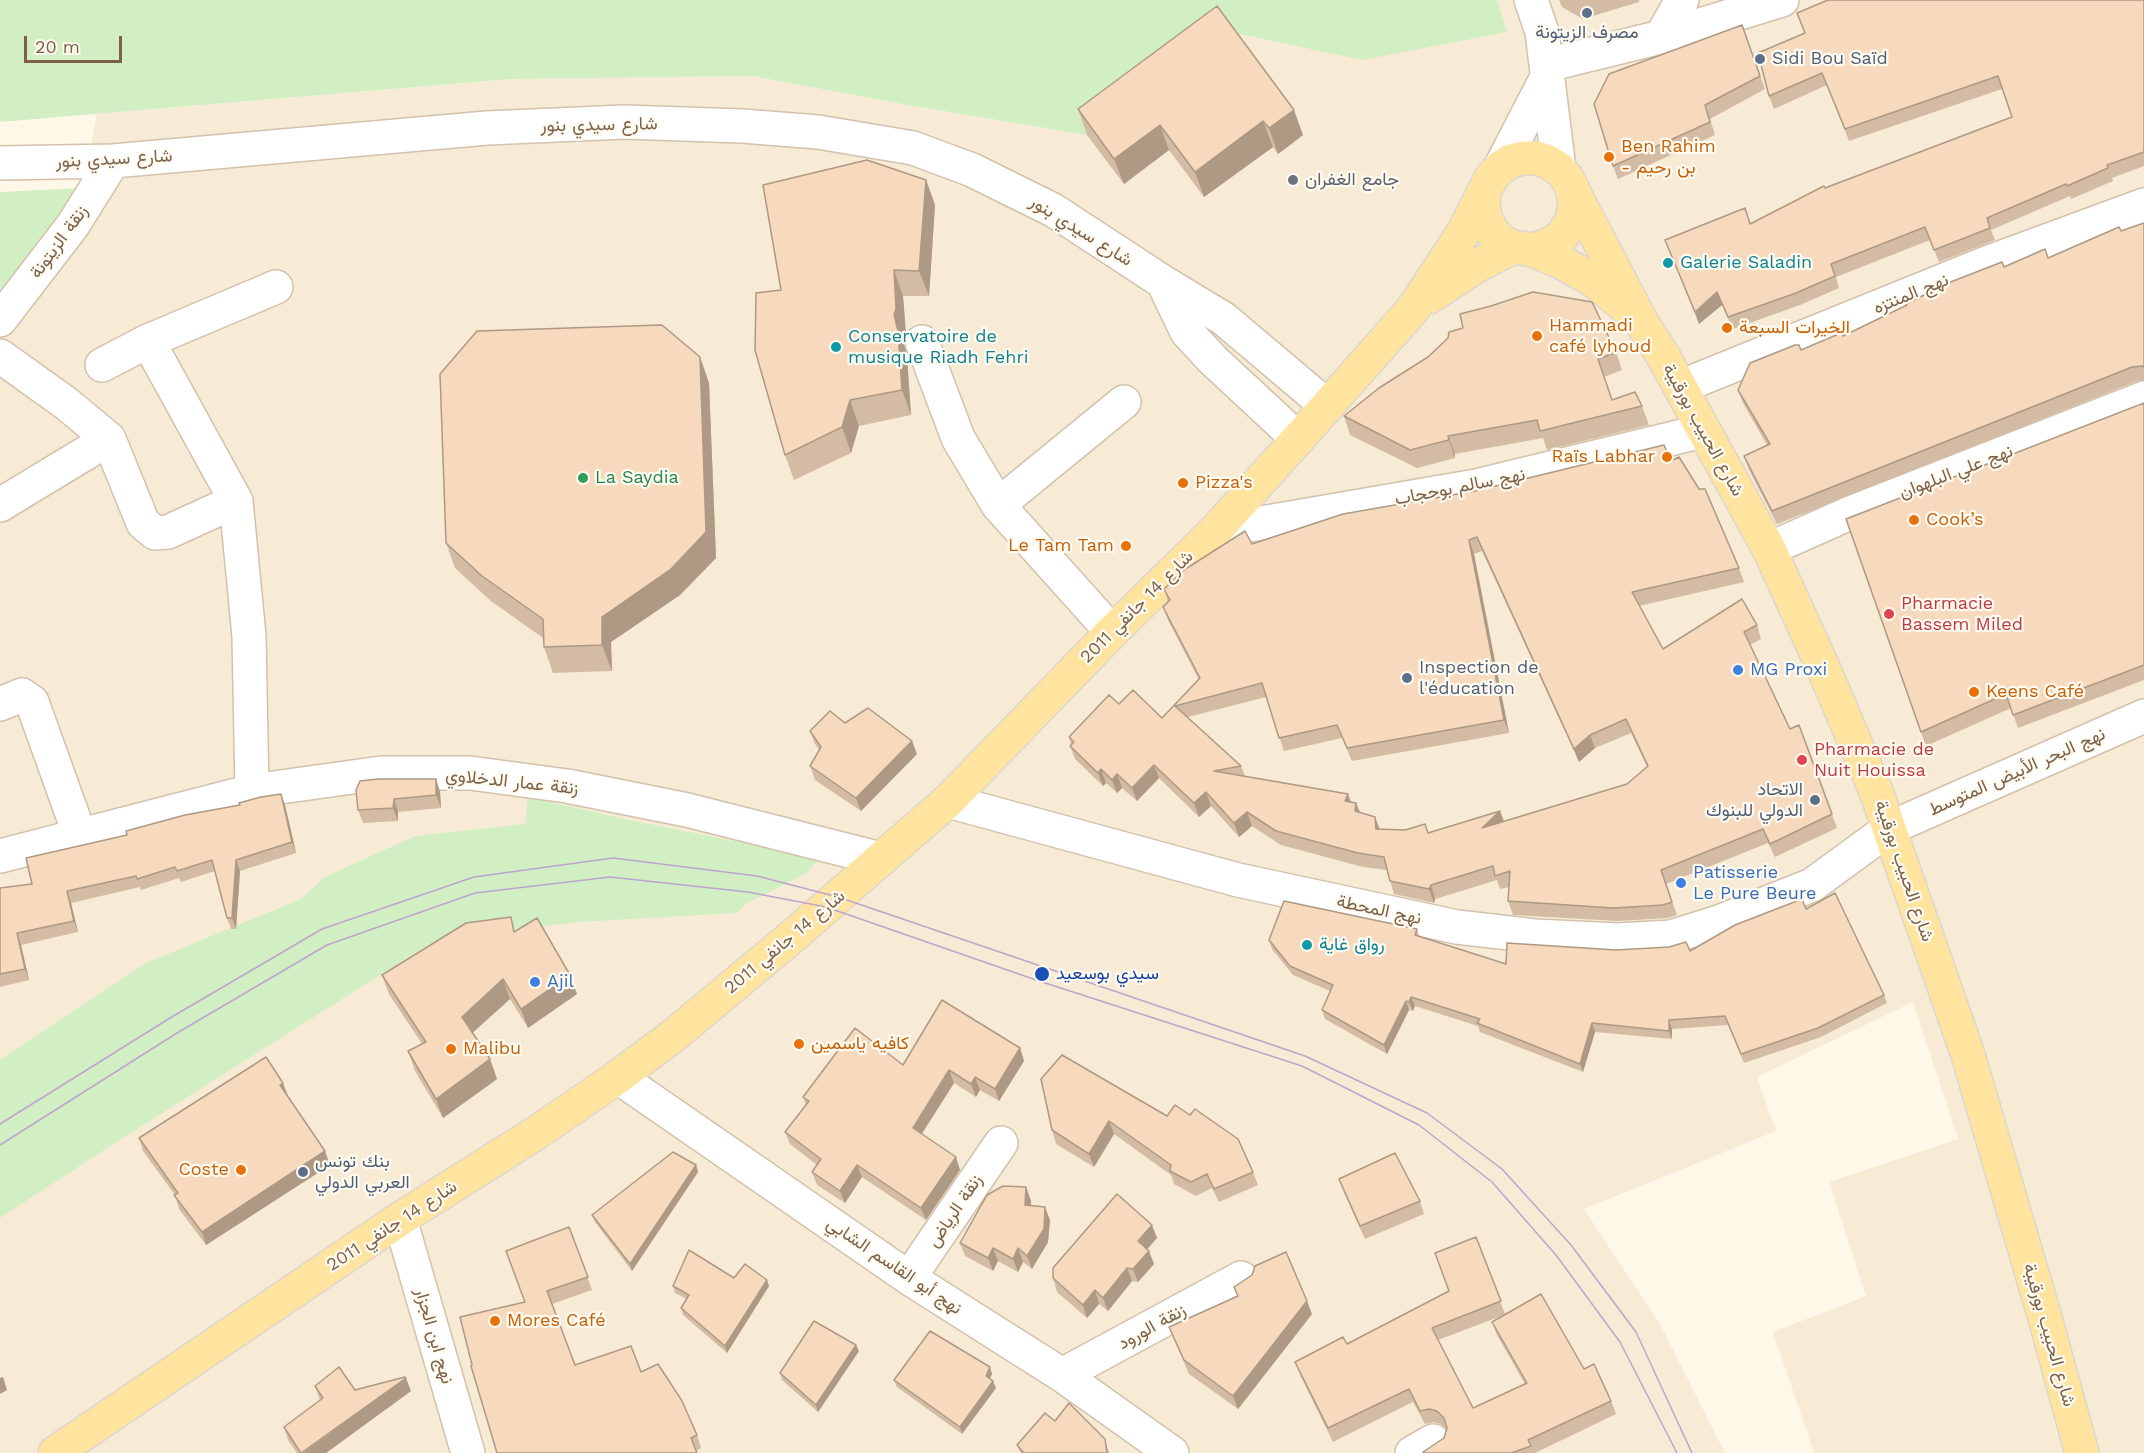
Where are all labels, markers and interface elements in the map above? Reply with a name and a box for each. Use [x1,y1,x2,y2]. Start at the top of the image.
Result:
marker: مصرف الزيتونة [1580,6,1594,20]
place label: مصرف الزيتونة [1535,22,1639,44]
scale bar [27,24,124,62]
text: 20 m [35,36,80,57]
place label: Sidi Bou Saïd [1772,48,1888,70]
marker: Sidi Bou Saïd [1753,52,1767,66]
street label: شارع سيدي بنور [540,113,658,137]
place label: Ben Rahim - بن رحيم [1621,136,1716,178]
street label: شارع سيدي بنور [55,145,173,173]
marker: Ben Rahim - بن رحيم [1602,150,1616,164]
place label: جامع الغفران [1305,169,1399,191]
marker: جامع الغفران [1286,173,1300,187]
street label: شارع سيدي بنور [1026,191,1136,271]
street label: زنقة الزيتونة [25,201,93,283]
place label: Galerie Saladin [1680,252,1812,274]
marker: Galerie Saladin [1661,256,1675,270]
street label: نهج المنتزه [1870,269,1952,319]
place label: Hammadi café lyhoud [1549,315,1651,358]
place label: الخيرات السبعة [1739,317,1850,339]
marker: الخيرات السبعة [1720,321,1734,335]
place label: Conservatoire de musique Riadh Fehri [848,326,1029,368]
marker: Hammadi café lyhoud [1530,329,1544,343]
marker: Conservatoire de musique Riadh Fehri [829,340,843,354]
street label: شارع الحبيب بورقيبة [1658,360,1748,500]
street label: نهج علي البلهوان [1896,440,2016,504]
place label: Raïs Labhar [1552,446,1655,468]
marker: Raïs Labhar [1660,450,1674,464]
street label: نهج سالم بوحجاب [1393,464,1527,510]
place label: La Saydia [595,467,679,489]
marker: La Saydia [576,471,590,485]
place label: Pizza's [1195,472,1253,494]
marker: Pizza's [1176,476,1190,490]
place label: Cook’s [1926,509,1983,531]
marker: Cook’s [1907,513,1921,527]
place label: Le Tam Tam [1008,535,1114,557]
marker: Le Tam Tam [1119,539,1133,553]
street label: شارع 14 جانفي 2011 [1076,546,1198,668]
place label: Pharmacie Bassem Miled [1901,593,2023,636]
marker: Pharmacie Bassem Miled [1882,607,1896,621]
place label: Inspection de l'éducation [1419,657,1539,700]
place label: MG Proxi [1750,659,1827,681]
marker: MG Proxi [1731,663,1745,677]
marker: Inspection de l'éducation [1400,671,1414,685]
place label: Keens Café [1986,681,2084,703]
marker: Keens Café [1967,685,1981,699]
street label: نهج البحر الأبيض المتوسط [1925,723,2109,821]
place label: Pharmacie de Nuit Houissa [1814,739,1934,782]
marker: Pharmacie de Nuit Houissa [1795,753,1809,767]
street label: زنقة عمار الدخلاوي [444,764,580,800]
place label: الاتحاد الدولي للبنوك [1706,779,1803,822]
marker: الاتحاد الدولي للبنوك [1808,793,1822,807]
street label: شارع الحبيب بورقيبة [1870,797,1938,945]
place label: Patisserie Le Pure Beure [1693,862,1816,904]
marker: Patisserie Le Pure Beure [1674,876,1688,890]
street label: شارع 14 جانفي 2011 [720,885,850,999]
street label: نهج المحطة [1335,890,1423,930]
place label: رواق غاية [1319,934,1385,956]
marker: رواق غاية [1300,938,1314,952]
place label: سيدي بوسعيد [1056,963,1159,985]
marker: سيدي بوسعيد [1033,965,1051,983]
place label: Ajil [547,971,574,993]
marker: Ajil [528,975,542,989]
place label: كافيه ياسمين [811,1033,909,1055]
marker: كافيه ياسمين [792,1037,806,1051]
place label: Malibu [463,1038,521,1060]
marker: Malibu [444,1042,458,1056]
place label: بنك تونس العربي الدولي [315,1151,410,1194]
place label: Coste [178,1159,229,1181]
marker: Coste [234,1163,248,1177]
marker: بنك تونس العربي الدولي [296,1165,310,1179]
street label: زنقة الرياض [923,1170,987,1252]
street label: شارع 14 جانفي 2011 [323,1176,461,1276]
street label: نهج أبو القاسم الشابي [822,1213,966,1319]
street label: شارع الحبيب بورقيبة [2018,1261,2080,1409]
street label: نهج ابن الجزار [410,1285,458,1387]
street label: زنقة الورود [1114,1300,1190,1354]
place label: Mores Café [507,1310,606,1332]
marker: Mores Café [488,1314,502,1328]

